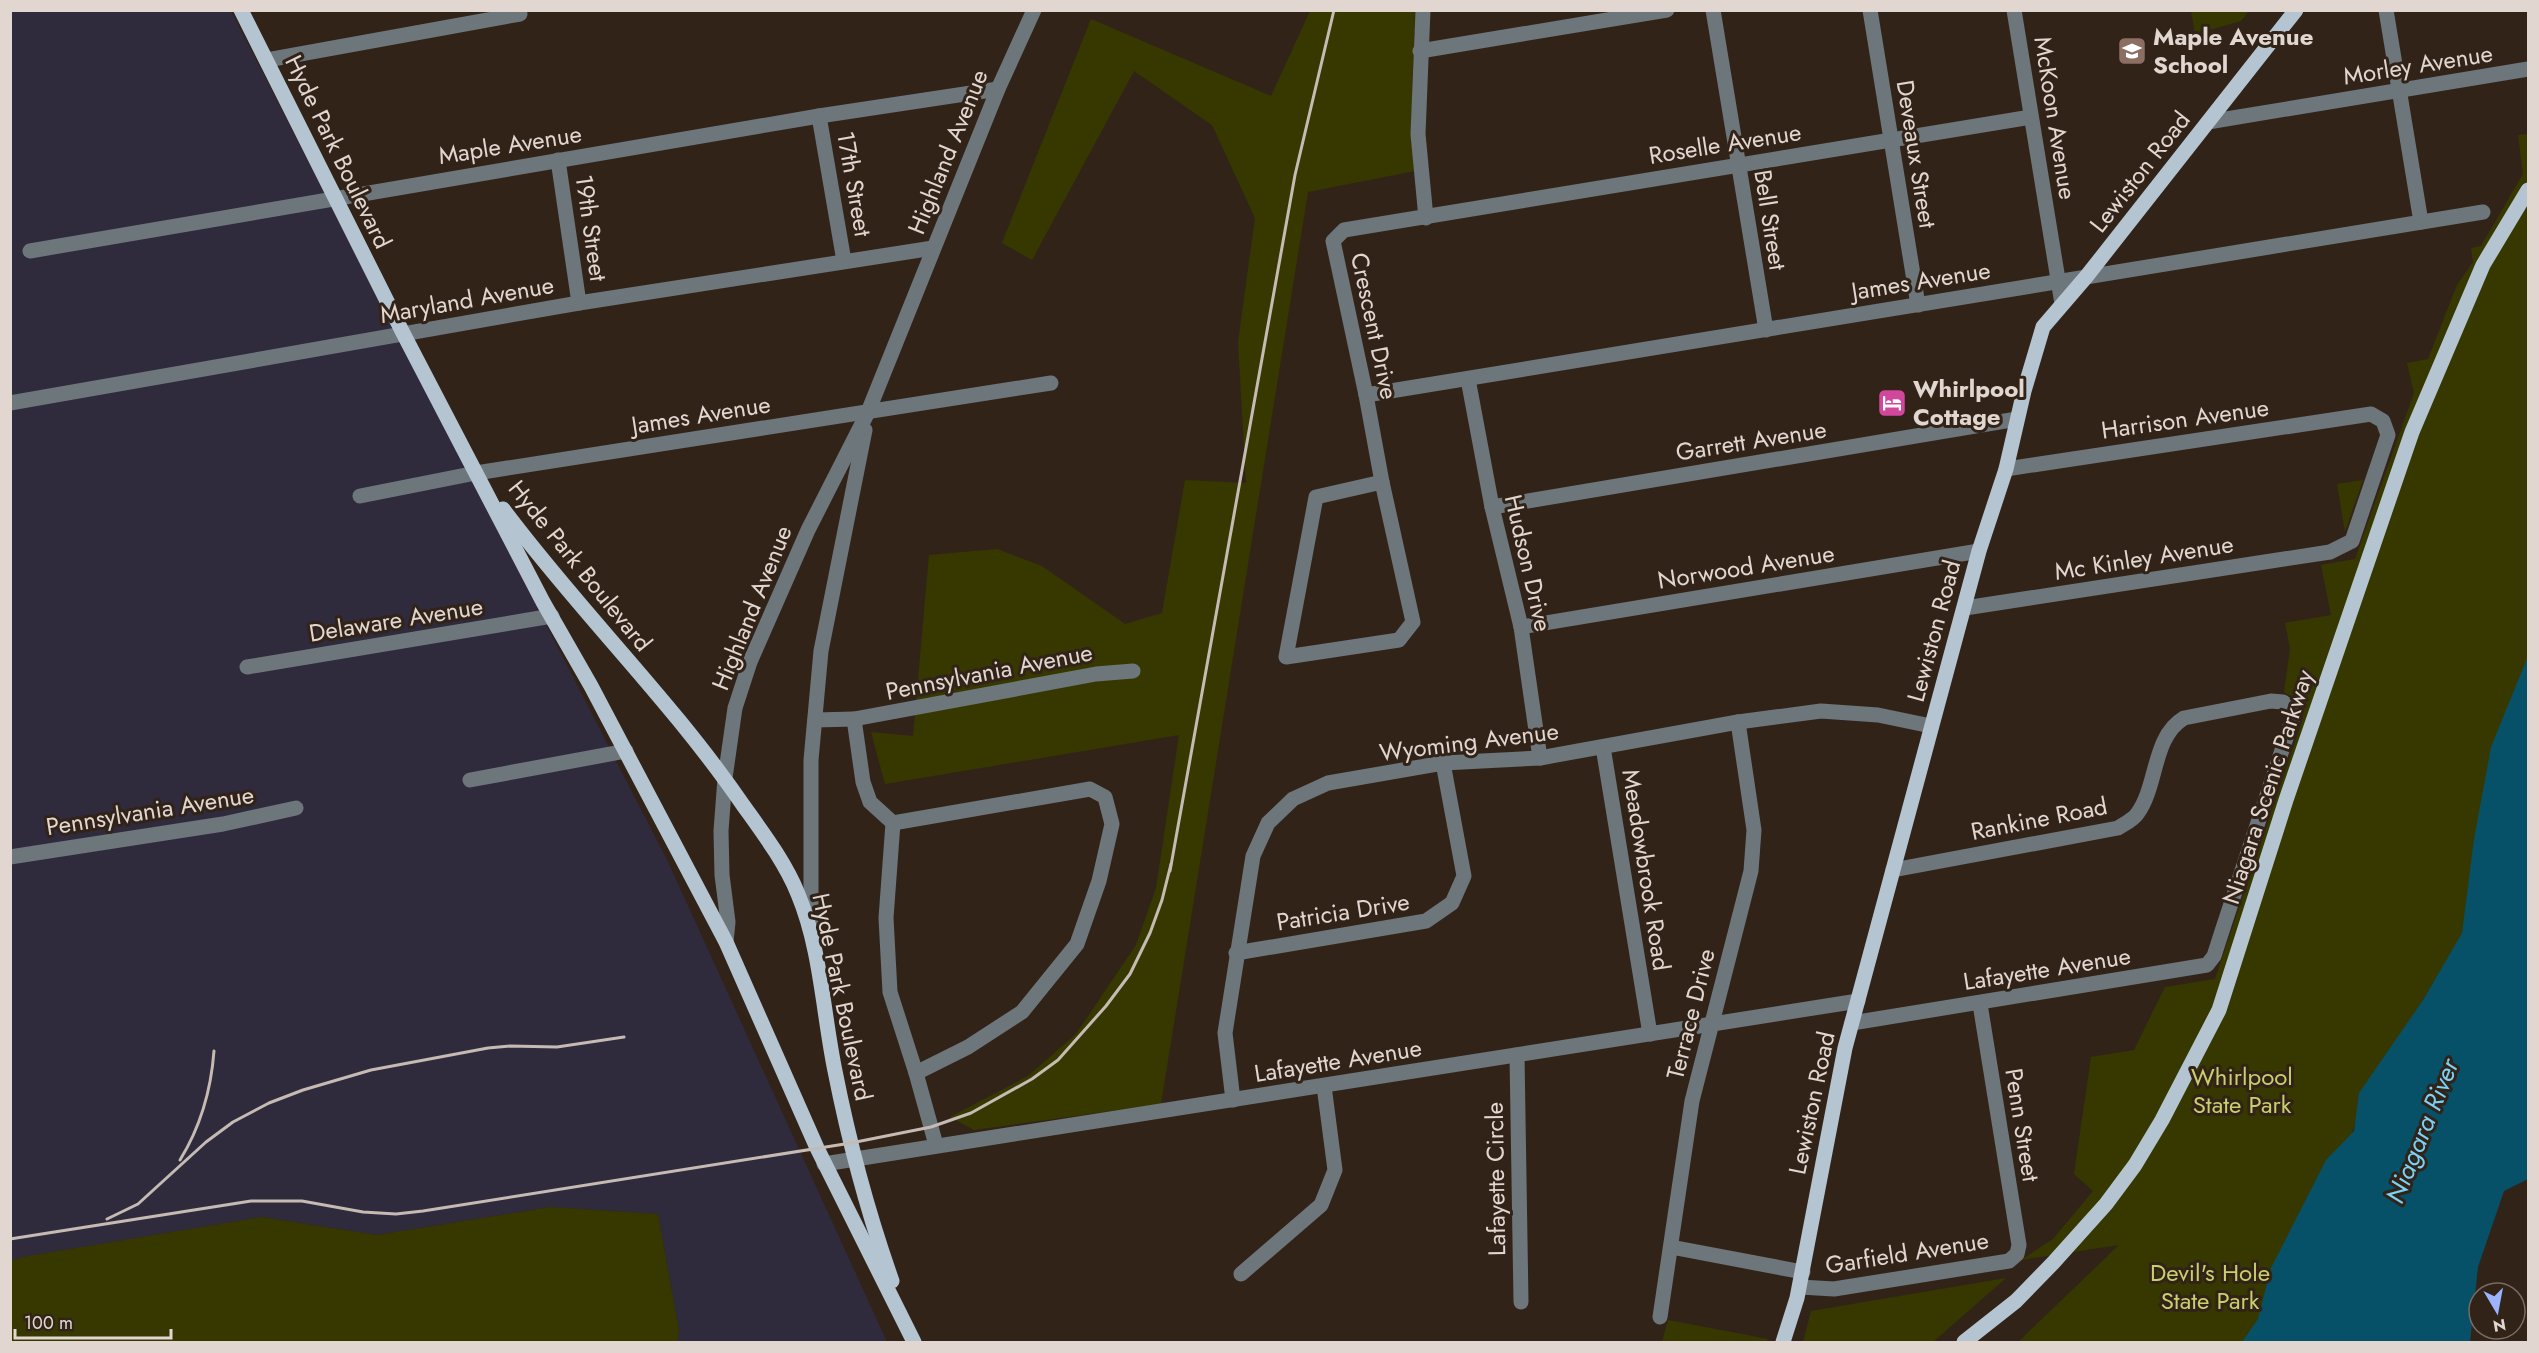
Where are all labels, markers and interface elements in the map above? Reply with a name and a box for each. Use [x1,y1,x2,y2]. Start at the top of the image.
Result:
place label: Maple Avenue School [2153,19,2313,82]
street label: McKoon Avenue [2025,34,2086,202]
school or university icon: Maple Avenue School [2116,35,2148,67]
street label: Morley Avenue [2341,35,2495,94]
street label: Hyde Park Boulevard [276,49,401,255]
street label: Highland Avenue [899,64,997,239]
street label: Deveaux Street [1888,77,1946,231]
street label: Lewiston Road [2081,104,2198,240]
street label: Roselle Avenue [1646,114,1804,173]
street label: Maple Avenue [436,116,584,173]
street label: 17th Street [828,129,881,239]
street label: Bell Street [1745,167,1796,273]
street label: 19th Street [567,172,616,284]
street label: Crescent Drive [1342,249,1407,402]
street label: James Avenue [1846,252,1993,309]
street label: Maryland Avenue [377,267,557,332]
place label: Whirlpool Cottage [1913,371,2025,434]
street label: James Avenue [626,386,773,443]
hotel icon: Whirlpool Cottage [1876,387,1908,419]
street label: Harrison Avenue [2099,389,2271,448]
street label: Garrett Avenue [1673,411,1829,470]
street label: Hyde Park Boulevard [500,472,661,659]
street label: Hudson Drive [1496,491,1561,635]
street label: Highland Avenue [703,520,801,695]
street label: Mc Kinley Avenue [2052,526,2236,589]
street label: Norwood Avenue [1655,535,1837,598]
street label: Lewiston Road [1898,556,1969,706]
street label: Delaware Avenue [306,588,485,651]
street label: Pennsylvania Avenue [882,634,1095,709]
street label: Niagara Scenic Parkway [2213,665,2322,909]
street label: Wyoming Avenue [1377,713,1561,770]
street label: Meadowbrook Road [1613,767,1680,973]
street label: Pennsylvania Avenue [43,777,256,844]
street label: Rankine Road [1968,788,2110,849]
street label: Patricia Drive [1274,884,1412,939]
street label: Hyde Park Boulevard [803,890,882,1104]
street label: Lafayette Avenue [1961,938,2133,999]
street label: Terrace Drive [1657,945,1724,1083]
street label: Lewiston Road [1779,1028,1844,1178]
street label: Lafayette Avenue [1252,1030,1424,1091]
water label: Niagara River [2376,1052,2469,1209]
park label: Whirlpool State Park [2191,1059,2293,1122]
street label: Penn Street [1996,1066,2049,1184]
street label: Lafayette Circle [1477,1102,1514,1256]
street label: Garfield Avenue [1823,1222,1991,1283]
park label: Devil's Hole State Park [2150,1255,2270,1318]
north arrow [2467,1281,2527,1341]
scale bar [15,1302,171,1340]
text: 100 m [24,1310,73,1336]
text: N [2491,1313,2508,1338]

